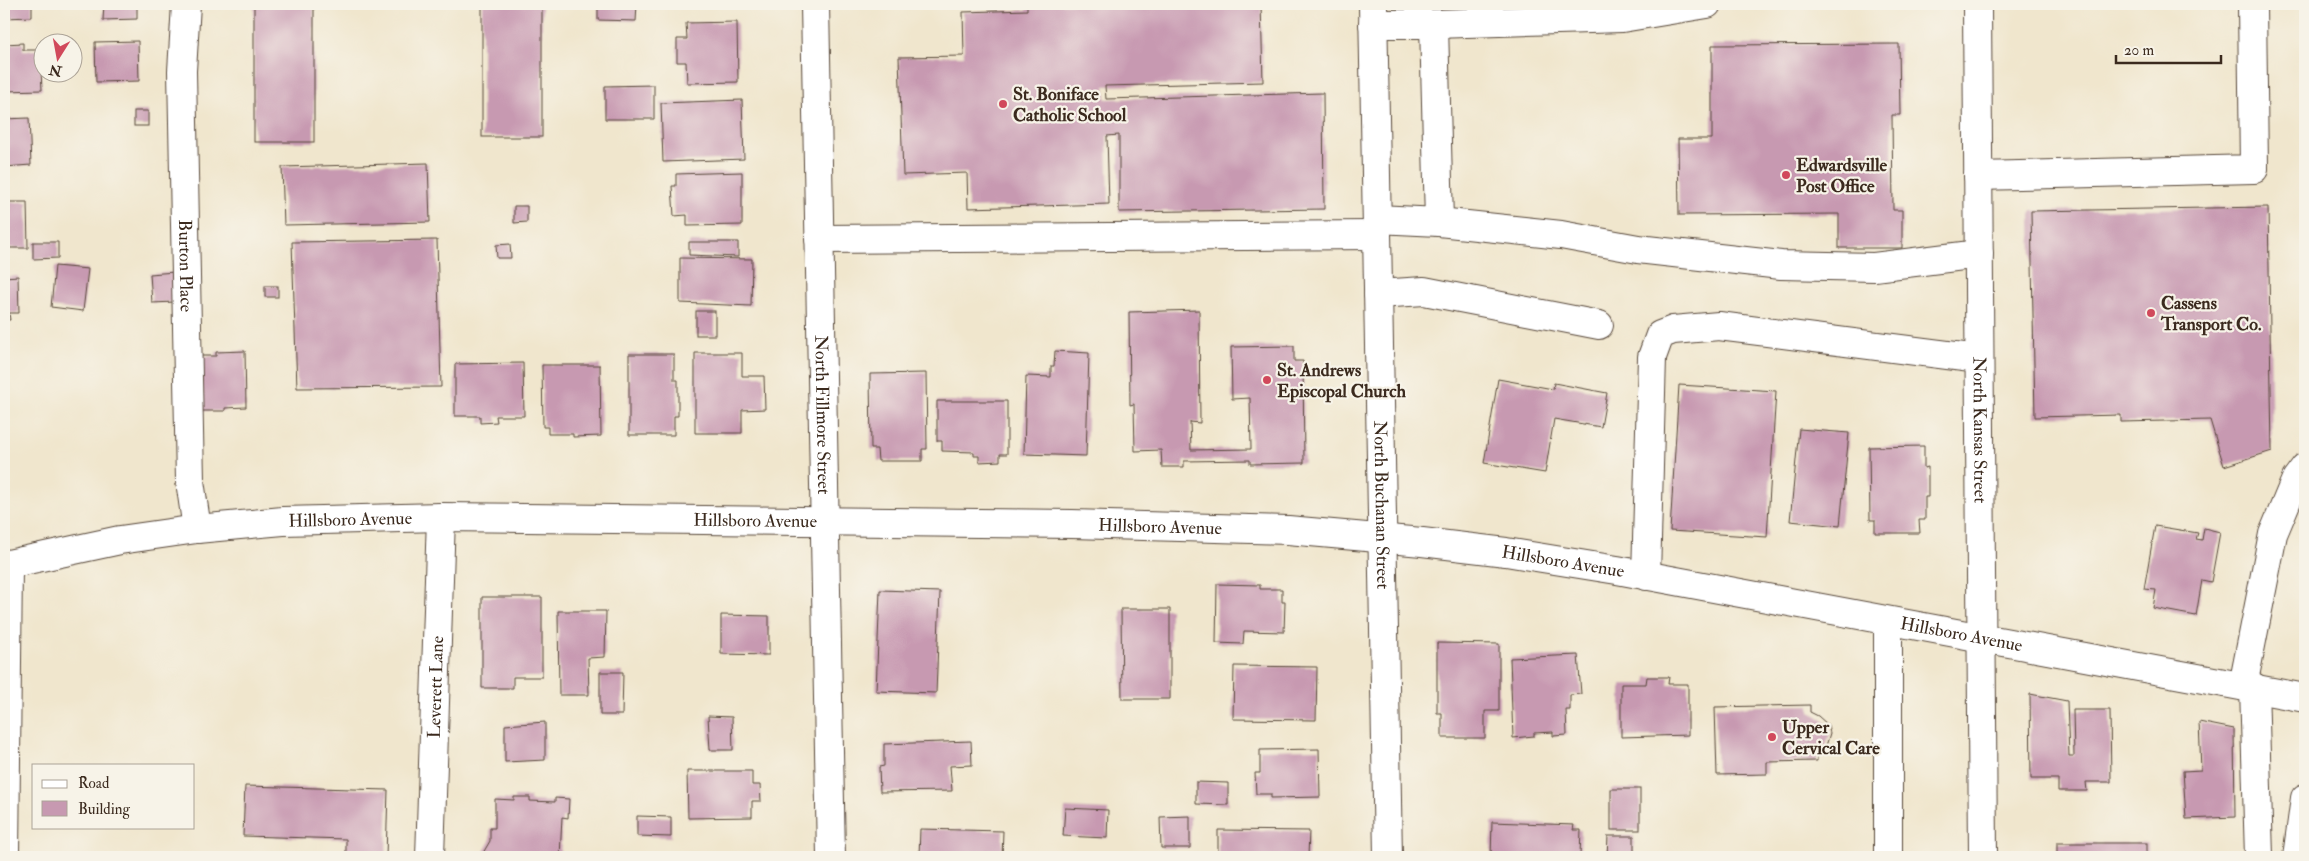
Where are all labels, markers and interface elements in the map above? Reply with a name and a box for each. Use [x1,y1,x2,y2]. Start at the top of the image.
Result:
north arrow [32,32,82,82]
scale bar [2116,32,2222,64]
text: 20 m [2124,41,2154,60]
text: N [47,61,64,80]
place label: St. Boniface Catholic School [1013,83,1127,127]
marker: St. Boniface Catholic School [997,98,1009,110]
place label: Edwardsville Post Office [1796,154,1888,198]
marker: Edwardsville Post Office [1780,169,1792,181]
street label: Burton Place [173,219,198,313]
place label: Cassens Transport Co. [2160,292,2262,336]
marker: Cassens Transport Co. [2145,307,2157,319]
street label: North Fillmore Street [809,335,835,495]
street label: North Kansas Street [1967,357,1992,503]
place label: St. Andrews Episcopal Church [1277,359,1406,403]
marker: St. Andrews Episcopal Church [1261,374,1273,386]
street label: North Buchanan Street [1368,420,1394,590]
street label: Hillsboro Avenue [288,507,413,533]
street label: Hillsboro Avenue [693,509,818,533]
street label: Hillsboro Avenue [1098,514,1223,540]
street label: Hillsboro Avenue [1500,541,1627,583]
street label: Hillsboro Avenue [1898,612,2025,657]
street label: Leverett Lane [423,635,449,739]
place label: Upper Cervical Care [1782,716,1880,760]
marker: Upper Cervical Care [1766,731,1778,743]
legend [32,764,195,828]
text: Road [78,774,110,793]
text: Building [78,800,130,819]

